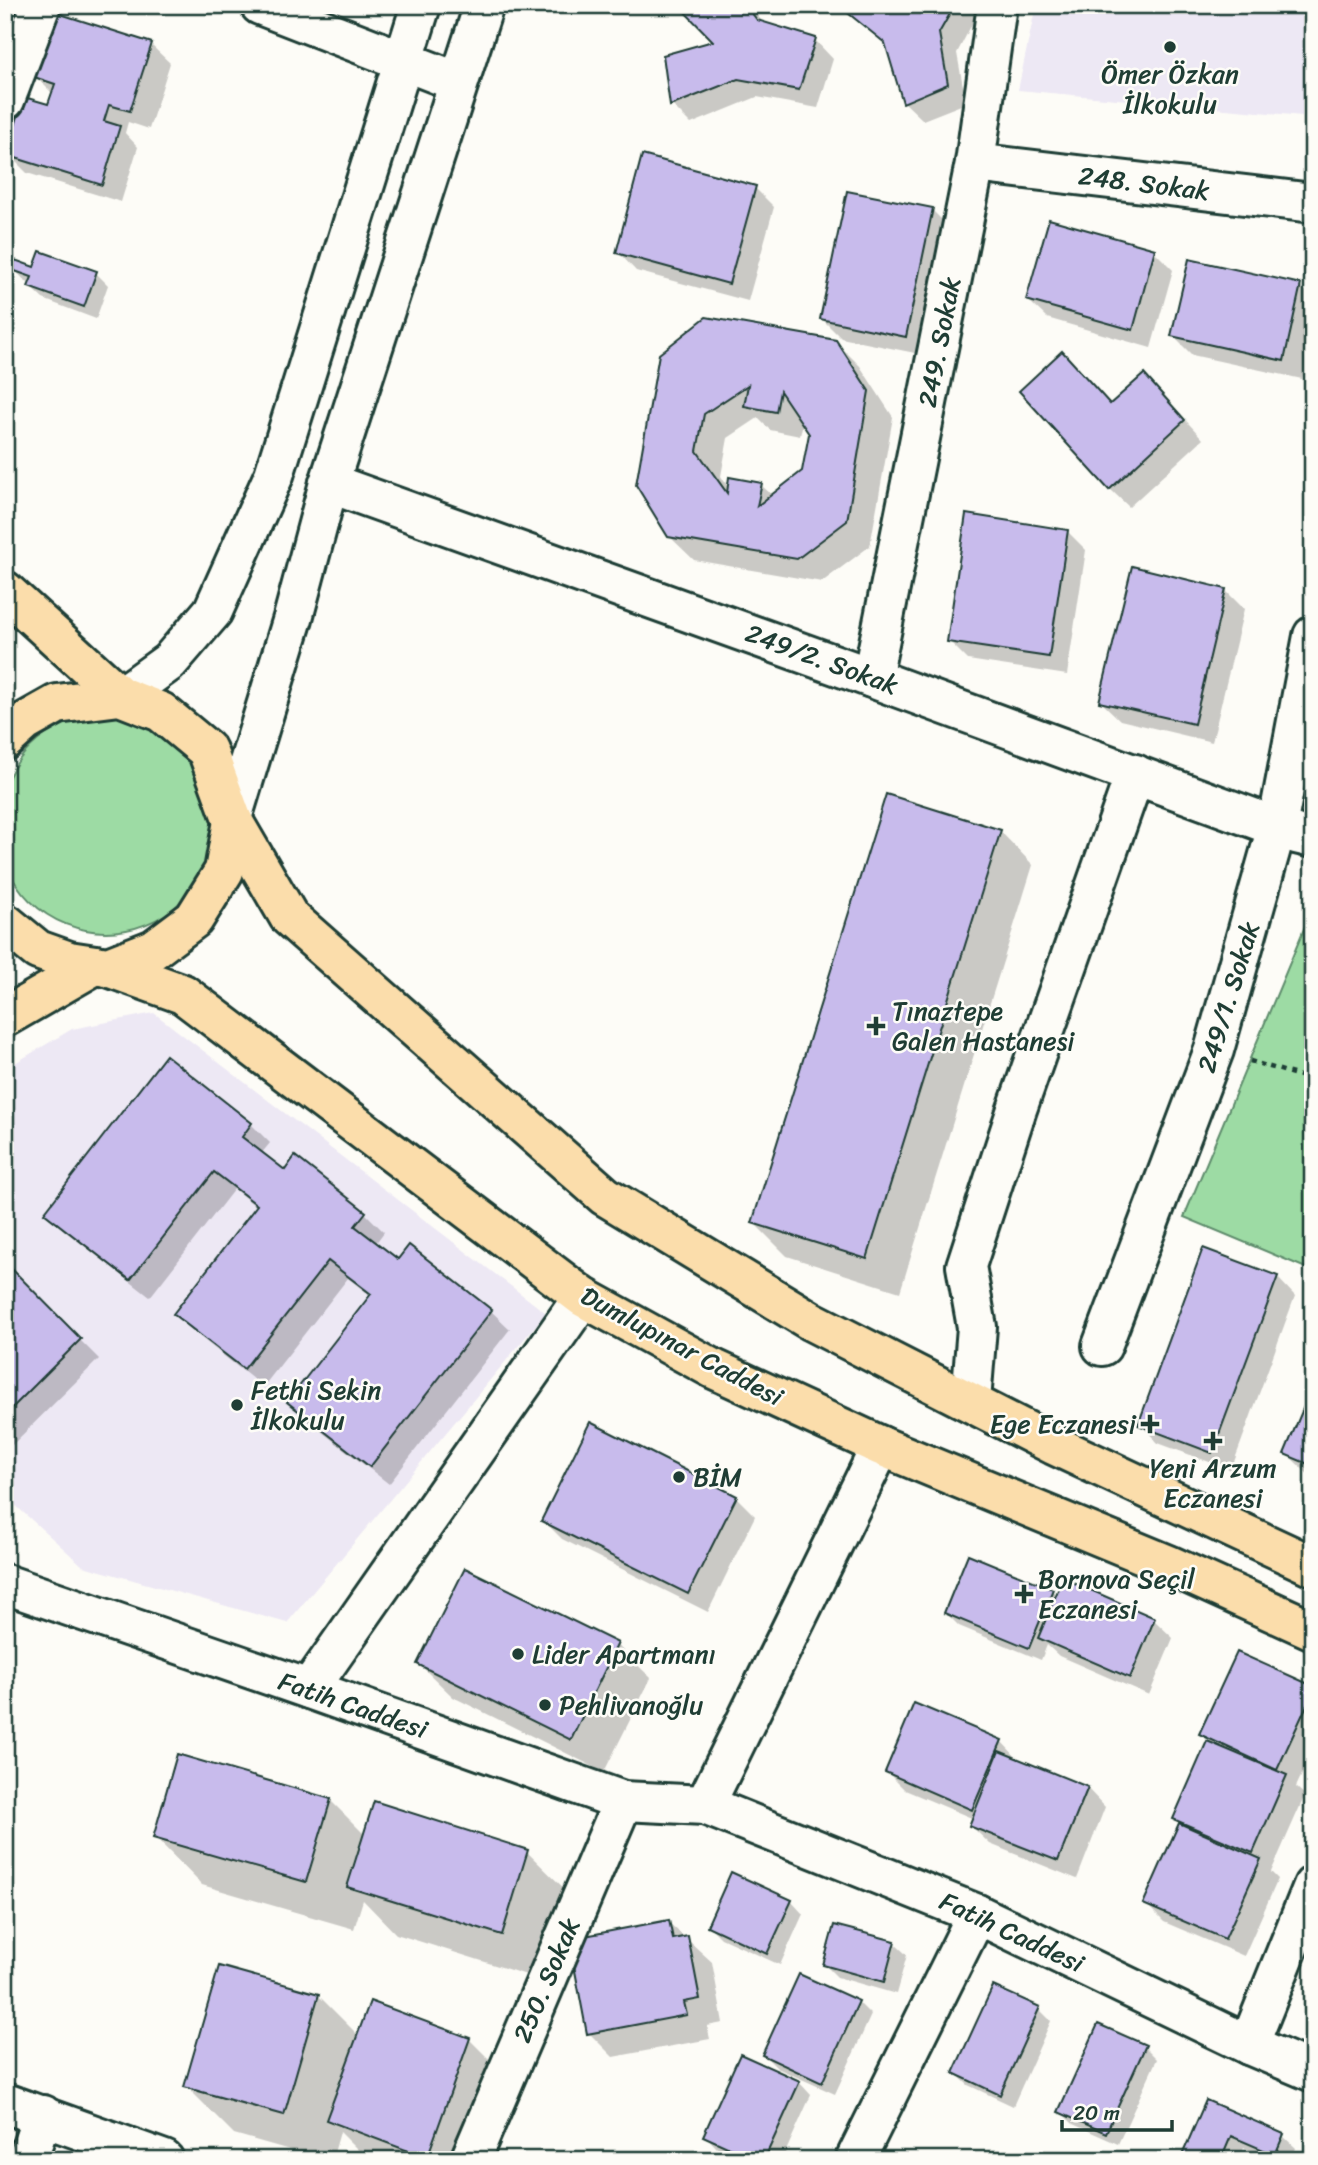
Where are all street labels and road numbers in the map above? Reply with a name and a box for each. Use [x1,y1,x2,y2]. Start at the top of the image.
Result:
street label: 248. Sokak [1076,152,1212,214]
street label: 249. Sokak [904,273,974,411]
street label: 249/2. Sokak [739,610,905,708]
street label: 249/1. Sokak [1183,915,1273,1078]
street label: Dumlupınar Caddesi [572,1273,793,1419]
street label: Fatih Caddesi [272,1658,435,1752]
street label: Fatih Caddesi [932,1878,1093,1986]
street label: 250. Sokak [499,1910,593,2050]

